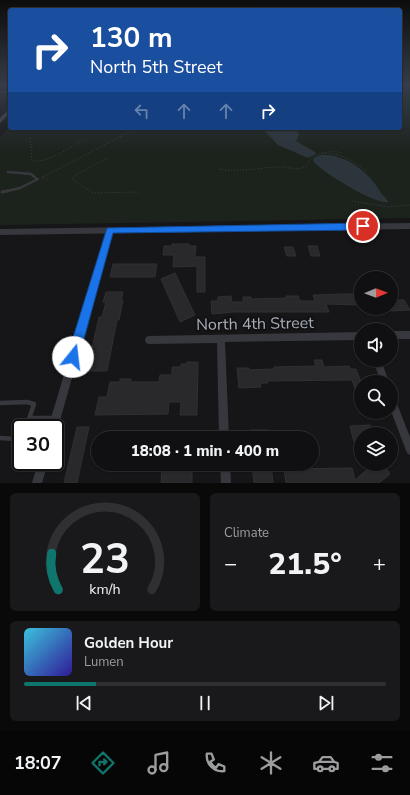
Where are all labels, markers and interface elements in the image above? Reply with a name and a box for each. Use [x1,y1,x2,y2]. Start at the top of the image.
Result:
text: 130 m [90,19,173,57]
icon: right [24,24,76,76]
text: North 5th Street [90,55,222,79]
icon: left [131,100,153,122]
icon: ahead [173,100,195,122]
icon: ahead [215,100,237,122]
icon: right [257,100,279,122]
pin [346,209,380,243]
icon: arrive [352,215,374,237]
north arrow [354,271,398,315]
map controls [354,271,398,471]
street label: North 4th Street [196,312,314,336]
button: sound [354,323,398,367]
position arrow [52,336,94,378]
button: search [354,375,398,419]
speed limit sign: 30 [12,419,64,471]
button: layers [354,427,398,471]
text: 18:08 · 1 min · 400 m [131,441,279,461]
text: Climate [224,524,269,542]
text: 23 [80,531,130,588]
text: 21.5° [268,544,342,585]
text: − [224,549,237,579]
text: + [373,549,386,579]
text: km/h [89,580,121,599]
text: Golden Hour [84,633,173,653]
text: Lumen [84,653,124,671]
icon: previous [73,692,95,714]
icon: pause [194,692,216,714]
icon: next [315,692,337,714]
icon: directions [89,749,117,777]
icon: music [145,749,173,777]
icon: phone [201,749,229,777]
icon: climate [257,749,285,777]
icon: car [312,749,340,777]
icon: filters [368,749,396,777]
text: 18:07 [14,751,62,775]

